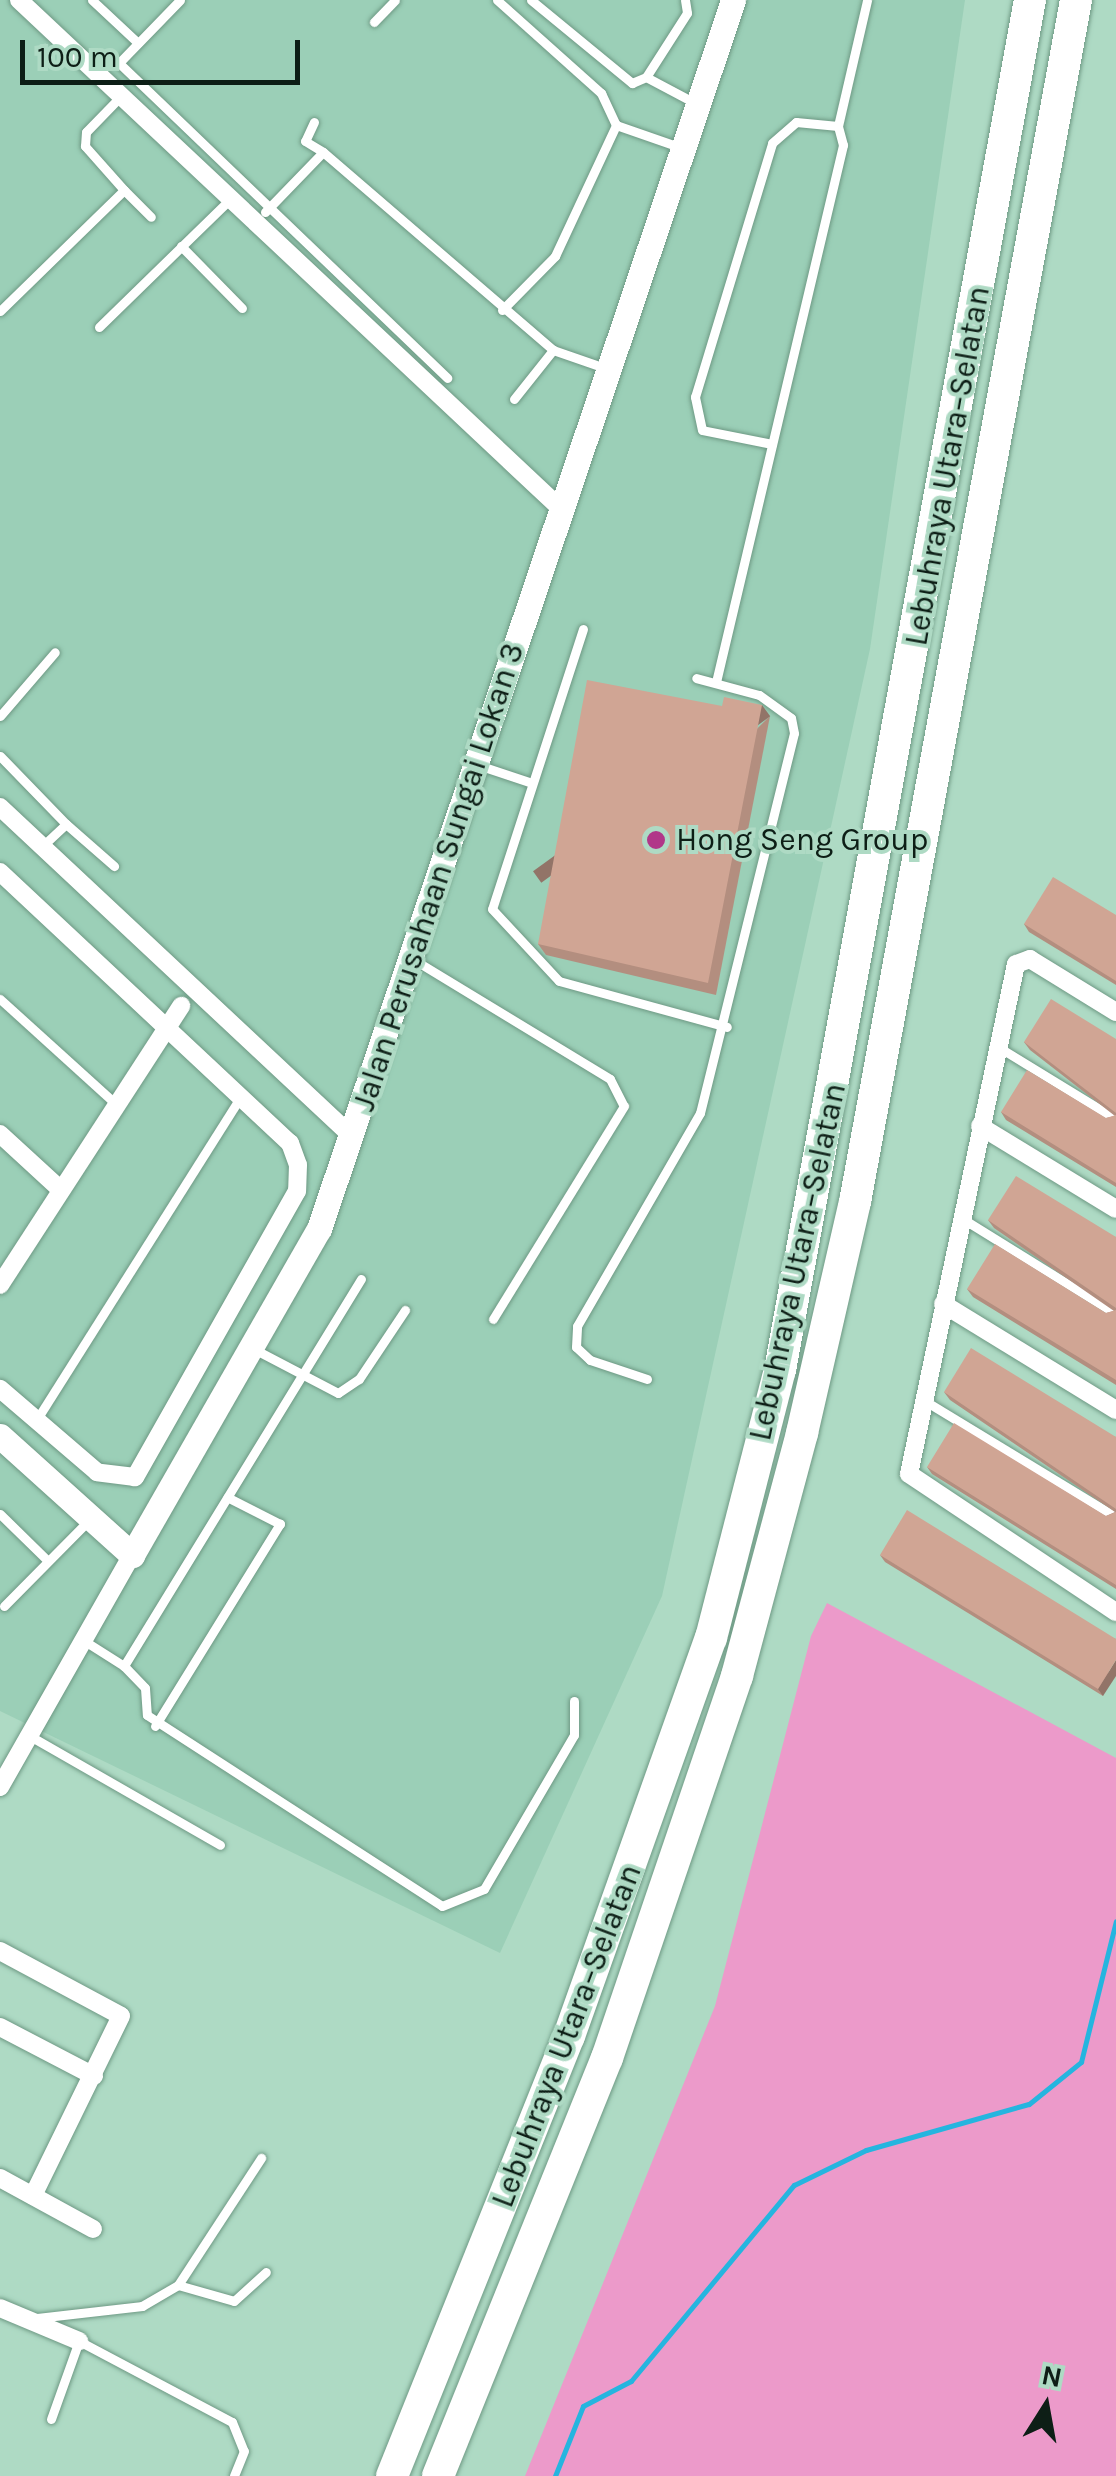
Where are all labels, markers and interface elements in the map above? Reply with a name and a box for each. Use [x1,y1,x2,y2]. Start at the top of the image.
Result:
scale bar [25,20,305,82]
text: 100 m [37,39,118,75]
street label: Lebuhraya Utara–Selatan [897,283,999,649]
street label: Jalan Perusahaan Sungai Lokan 3 [345,638,533,1116]
place label: Hong Seng Group [676,821,928,859]
marker: Hong Seng Group [645,829,667,851]
street label: Lebuhraya Utara–Selatan [741,1080,855,1444]
street label: Lebuhraya Utara–Selatan [484,1859,650,2213]
north arrow [996,2356,1096,2456]
text: N [1039,2358,1065,2394]

